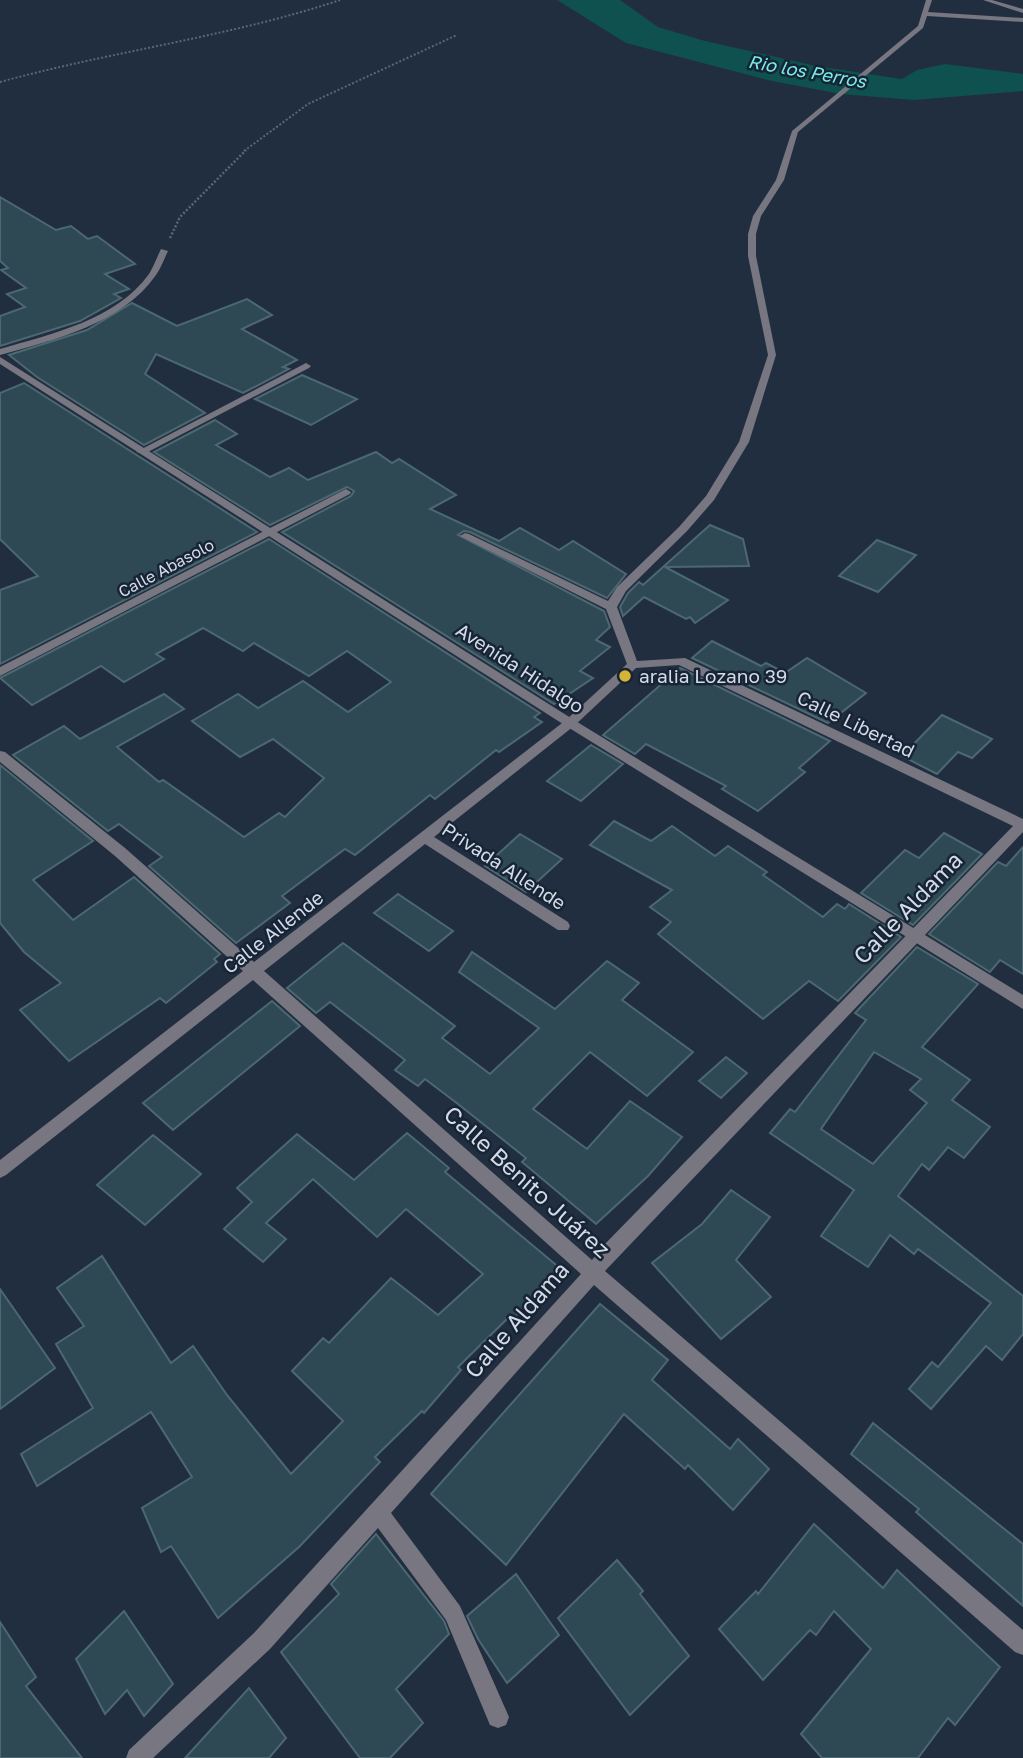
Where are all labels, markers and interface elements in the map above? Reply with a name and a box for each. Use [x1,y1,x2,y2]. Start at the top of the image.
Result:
water label: Rio los Perros [747,50,869,92]
street label: Calle Abasolo [115,534,217,602]
street label: Avenida Hidalgo [452,618,588,717]
place label: aralia Lozano 39 [639,664,787,687]
marker: aralia Lozano 39 [617,668,633,684]
street label: Calle Libertad [794,685,919,762]
street label: Privada Allende [438,817,570,914]
street label: Calle Aldama [847,846,968,969]
street label: Calle Allende [218,885,328,978]
street label: Calle Benito Juárez [439,1099,616,1263]
street label: Calle Aldama [458,1256,574,1383]

